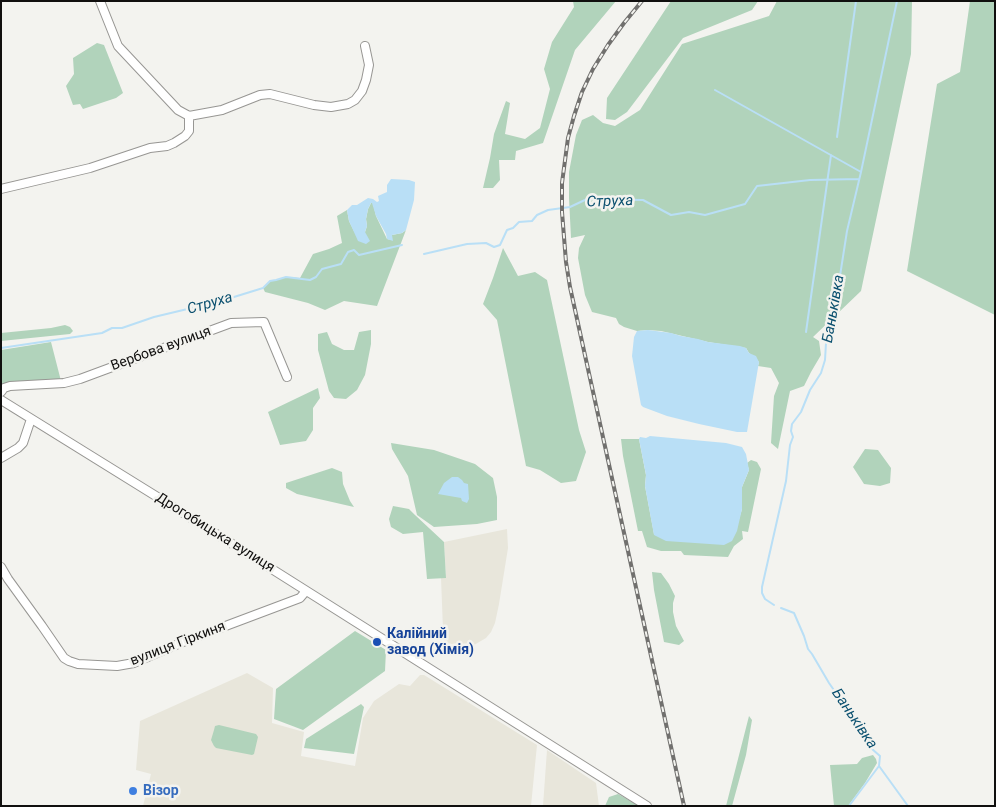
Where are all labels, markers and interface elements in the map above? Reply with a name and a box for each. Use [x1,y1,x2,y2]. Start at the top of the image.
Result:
water label: Струха [586,192,634,212]
water label: Баньківка [819,273,849,345]
water label: Струха [185,289,235,319]
street label: Вербова вулиця [109,323,213,375]
street label: Дрогобицька вулиця [153,490,277,576]
street label: вулиця Гіркиня [128,618,228,670]
place label: Калійний завод (Хімія) [387,626,474,658]
marker: Калійний завод (Хімія) [371,636,383,648]
water label: Баньківка [827,685,881,753]
place label: Візор [143,783,179,799]
marker: Візор [127,785,139,797]

